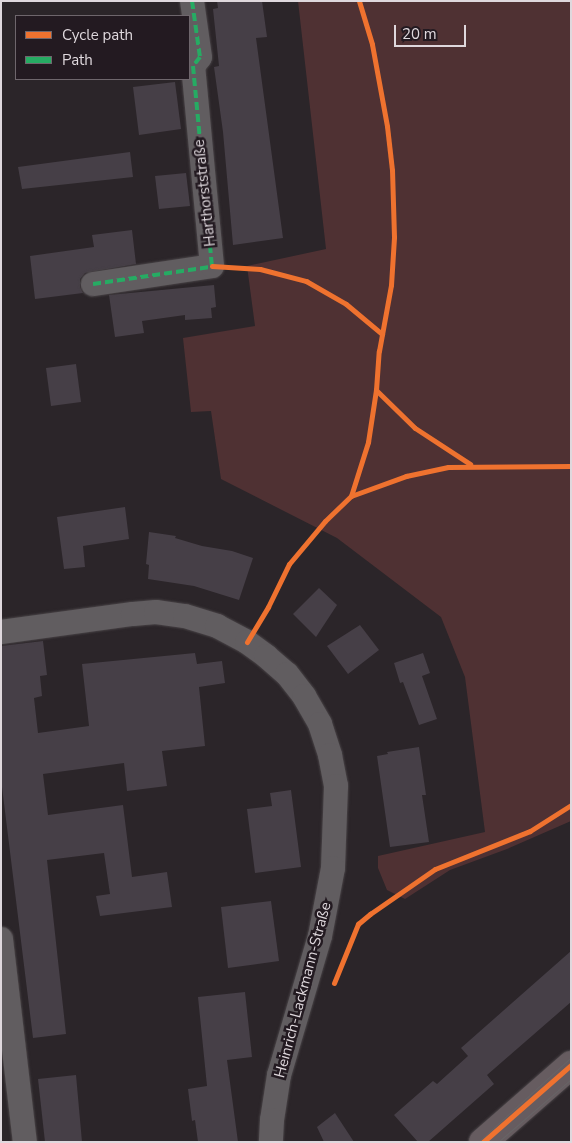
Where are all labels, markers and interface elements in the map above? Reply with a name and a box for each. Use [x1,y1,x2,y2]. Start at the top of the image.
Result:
legend [15,15,190,80]
scale bar [397,15,470,47]
text: 20 m [402,24,437,44]
text: Cycle path [62,25,133,45]
text: Path [62,50,93,70]
street label: Harthorststraße [190,138,220,248]
street label: Heinrich-Lackmann-Straße [271,900,335,1080]

